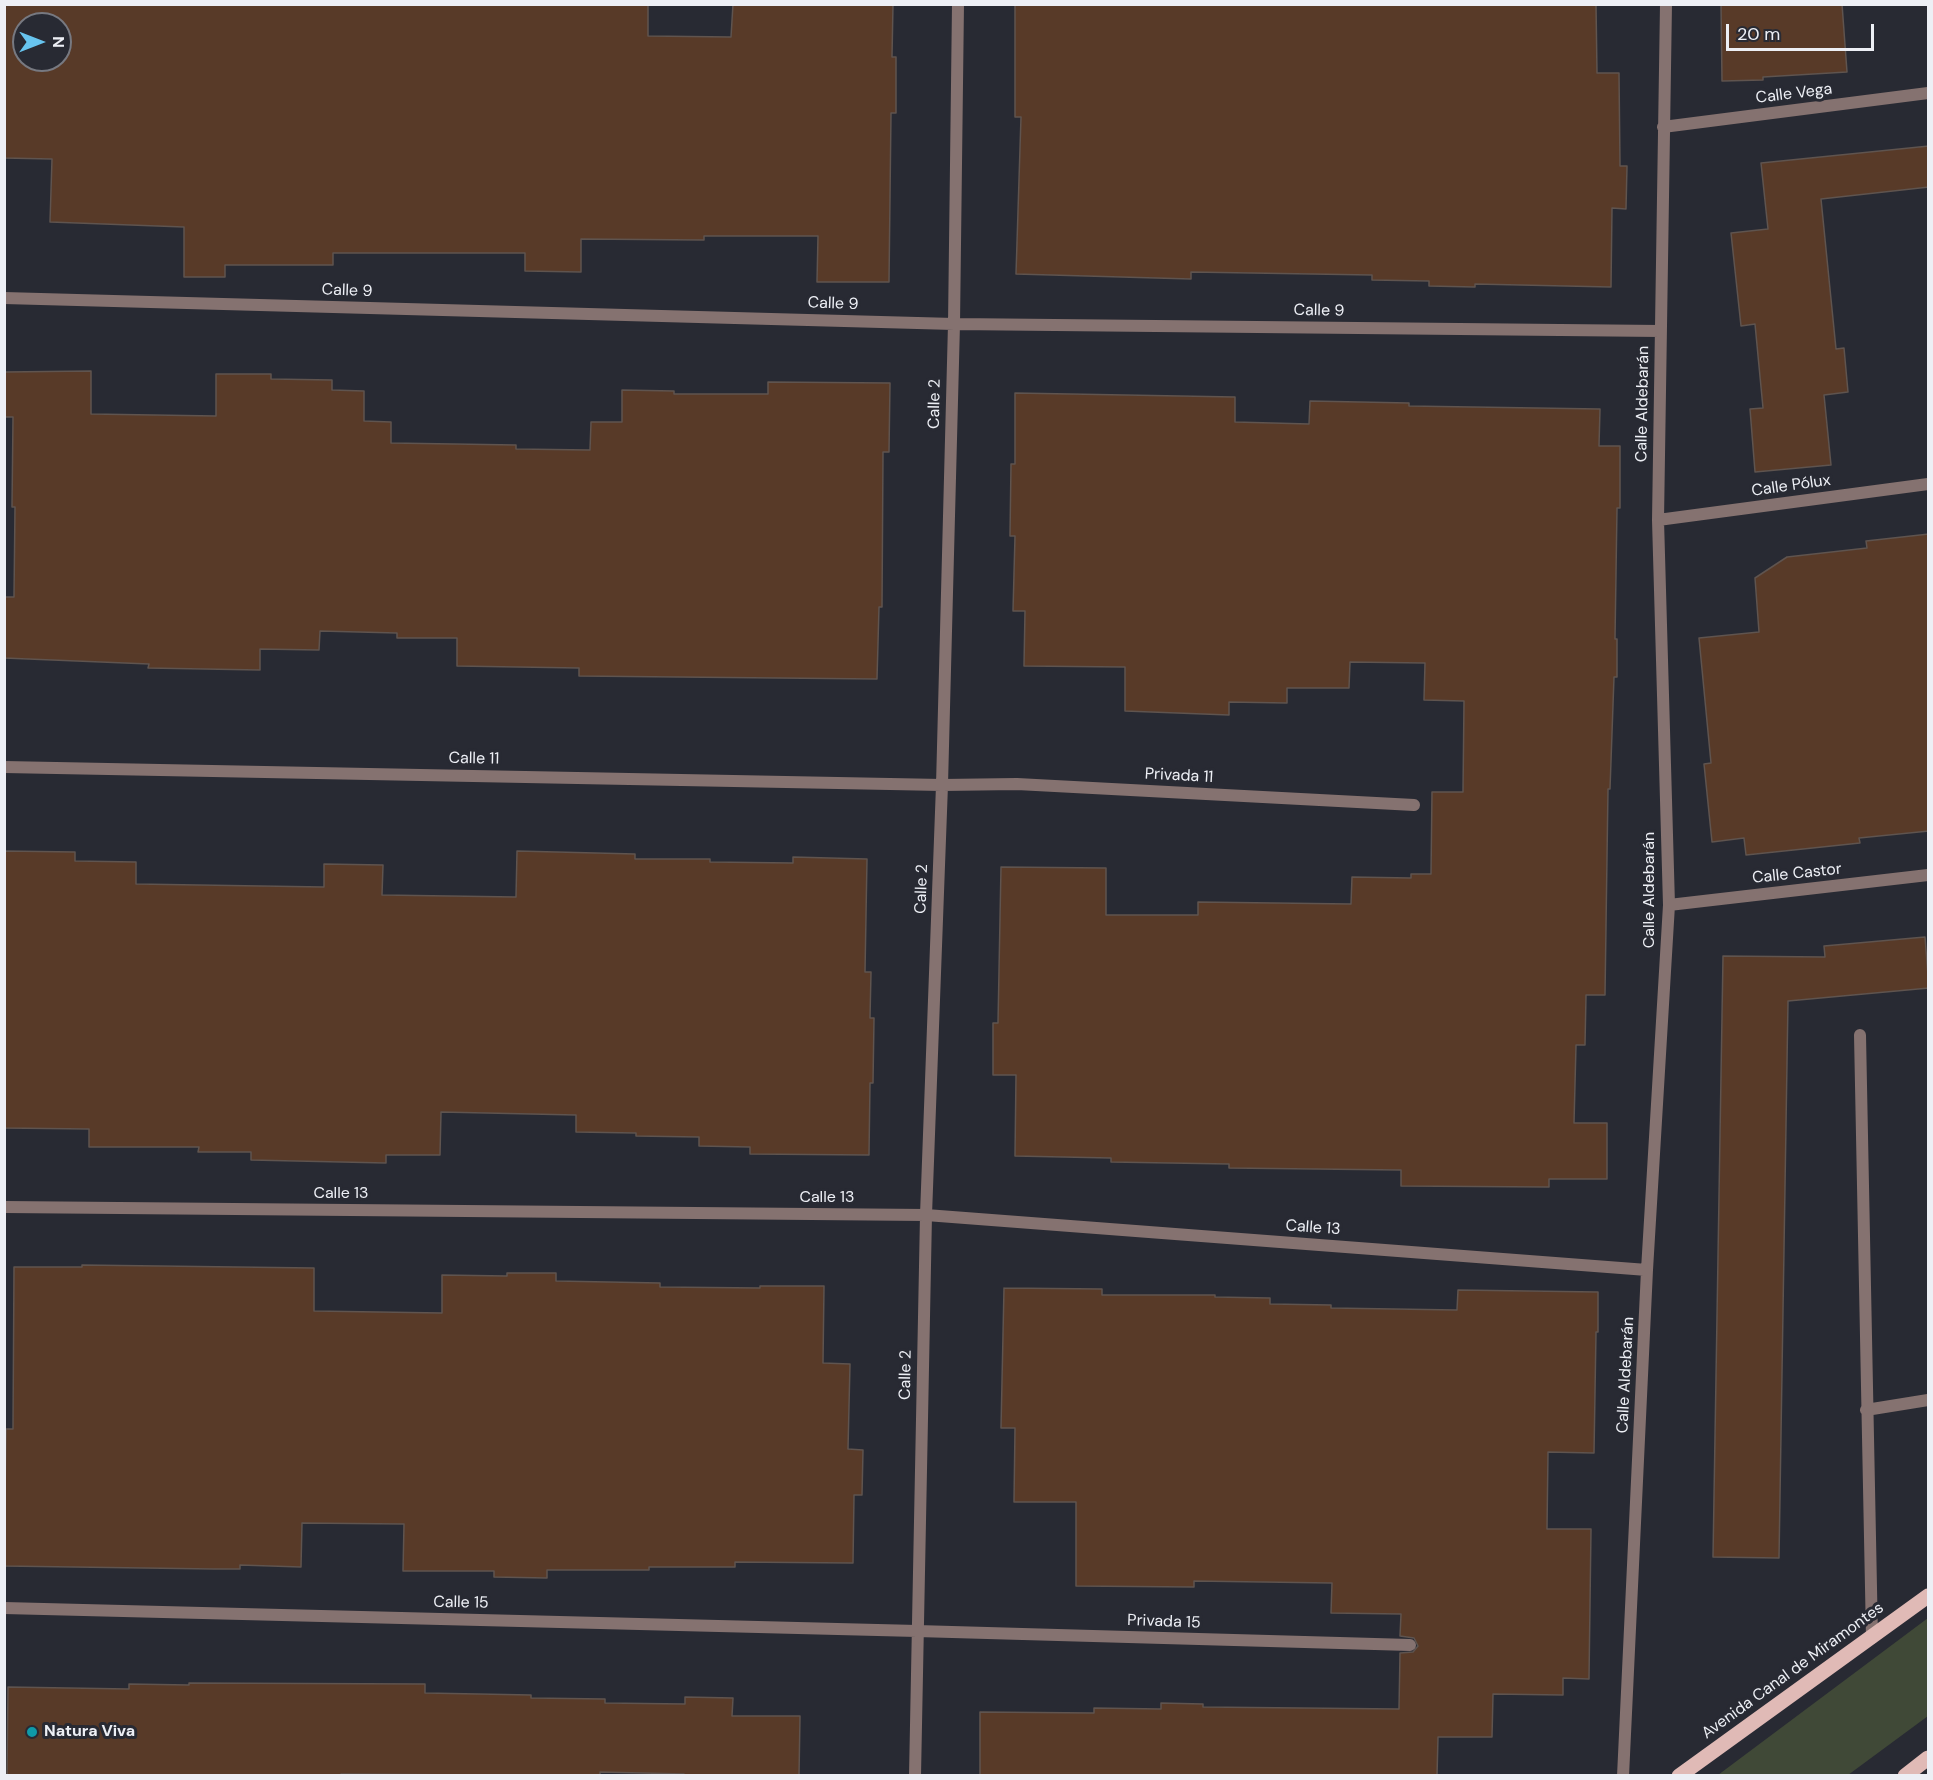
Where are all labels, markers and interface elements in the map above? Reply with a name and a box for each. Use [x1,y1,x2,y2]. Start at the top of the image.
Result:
north arrow [12,12,72,72]
scale bar [1729,12,1878,50]
text: 20 m [1737,22,1780,46]
text: N [48,36,69,48]
street label: Calle Vega [1755,80,1833,108]
street label: Calle 9 [321,281,373,301]
street label: Calle 9 [807,294,859,314]
street label: Calle 9 [1293,301,1345,321]
street label: Calle Aldebarán [1632,346,1654,462]
street label: Calle 2 [925,379,945,429]
street label: Calle Pólux [1750,471,1832,501]
street label: Calle 11 [449,749,499,769]
street label: Privada 11 [1144,765,1214,787]
street label: Calle Aldebarán [1640,832,1660,948]
street label: Calle Castor [1751,860,1843,888]
street label: Calle 2 [912,864,932,914]
street label: Calle 13 [313,1184,369,1204]
street label: Calle 13 [799,1188,855,1208]
street label: Calle 13 [1285,1217,1341,1239]
street label: Calle Aldebarán [1613,1316,1639,1434]
street label: Calle 2 [896,1350,916,1400]
street label: Calle 15 [433,1593,489,1613]
street label: Avenida Canal de Miramontes [1698,1599,1888,1743]
street label: Privada 15 [1127,1611,1201,1633]
place label: Natura Viva [44,1722,135,1742]
marker: Natura Viva [25,1725,39,1739]

